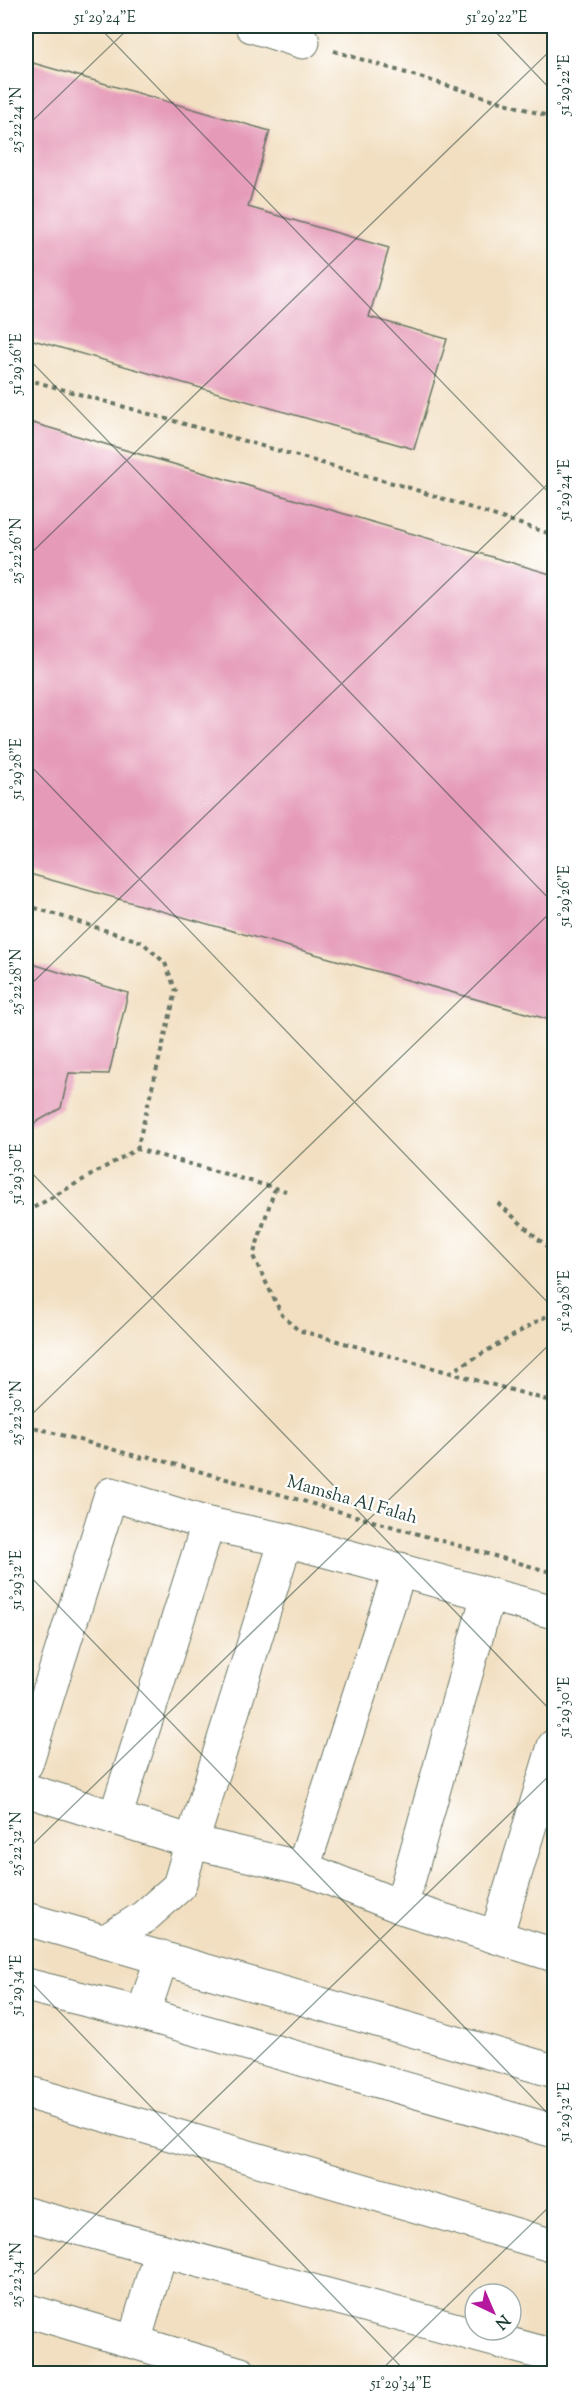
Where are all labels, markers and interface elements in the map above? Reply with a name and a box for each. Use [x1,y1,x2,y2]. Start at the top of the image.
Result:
text: 51°29'24"E [73,8,136,29]
text: 51°29'22"E [466,8,527,29]
text: 51°29'22"E [555,55,576,116]
text: 25°22'24"N [7,87,28,153]
text: 51°29'26"E [7,333,28,396]
text: 51°29'24"E [555,459,576,522]
text: 25°22'26"N [7,518,28,584]
text: 51°29'28"E [7,738,28,801]
text: 51°29'26"E [555,865,576,928]
text: 25°22'28"N [7,949,28,1015]
text: 51°29'30"E [7,1144,28,1205]
text: 51°29'28"E [555,1270,576,1333]
text: 25°22'30"N [7,1380,28,1446]
street label: Mamsha Al Falah [284,1470,421,1532]
text: 51°29'32"E [7,1550,28,1611]
text: 51°29'30"E [555,1677,576,1738]
text: 25°22'32"N [7,1812,28,1876]
text: 51°29'34"E [7,1955,28,2016]
text: 51°29'32"E [555,2082,576,2143]
text: 25°22'34"N [7,2242,28,2308]
north arrow [463,2282,523,2342]
text: N [489,2308,514,2334]
text: 51°29'34"E [370,2374,431,2395]

